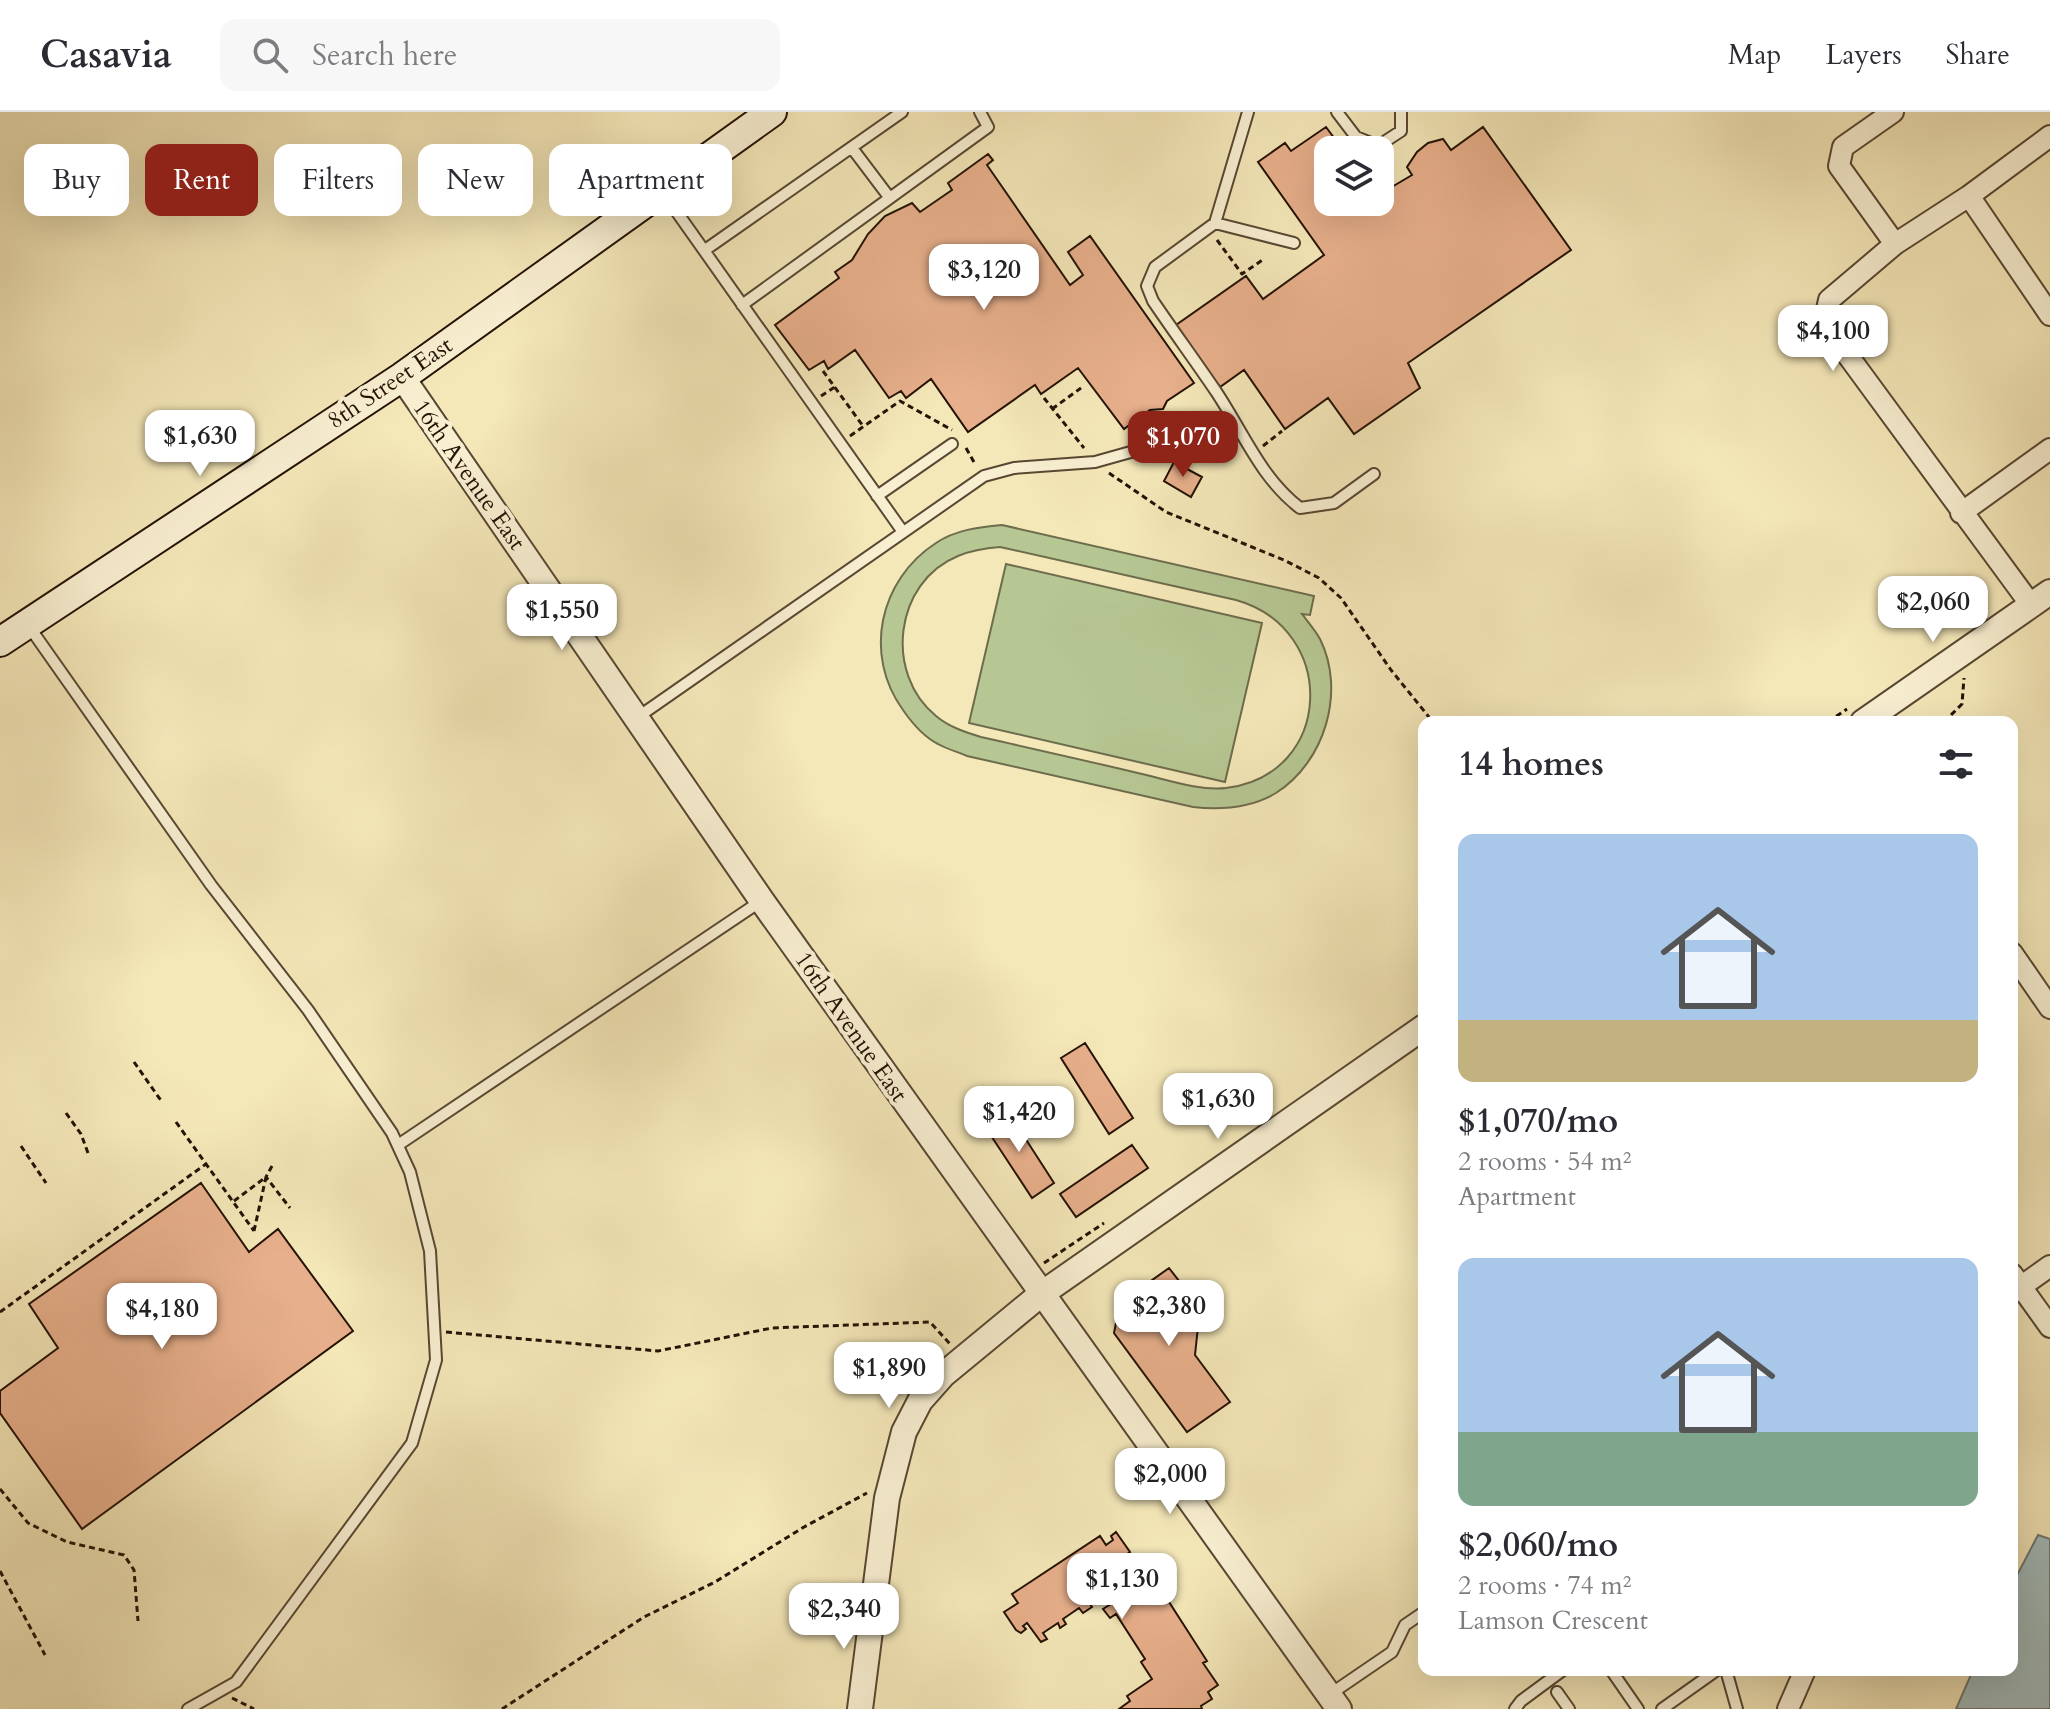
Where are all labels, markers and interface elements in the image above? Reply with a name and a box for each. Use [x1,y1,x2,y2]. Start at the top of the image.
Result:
search box [220,19,780,91]
text: Casavia [40,29,172,81]
icon: search [248,33,292,77]
text: Search here [312,35,457,76]
text: Map [1728,36,1781,74]
text: Layers [1825,36,1902,74]
text: Share [1946,36,2010,74]
map controls [1314,136,1394,216]
button: layers [1314,136,1394,216]
chip: Buy [24,144,129,216]
chip: Rent [145,144,258,216]
chip: Filters [274,144,402,216]
chip: New [418,144,533,216]
chip: Apartment [549,144,732,216]
pin: $3,120 [919,244,1049,312]
text: $3,120 [947,252,1021,287]
pin: $4,100 [1768,305,1898,373]
text: $4,100 [1796,313,1870,348]
street label: 8th Street East [321,329,459,437]
street label: 16th Avenue East [405,393,533,557]
pin: $1,630 [135,410,265,478]
pin: $1,070 [1118,411,1248,479]
text: $1,630 [163,418,237,453]
text: $1,070 [1146,419,1220,454]
pin: $2,060 [1868,576,1998,644]
pin: $1,550 [497,584,627,652]
text: $2,060 [1896,584,1970,619]
text: $1,550 [525,592,599,627]
text: 14 homes [1458,741,1604,787]
icon: filters [1934,742,1978,786]
icon: home [1646,886,1790,1030]
street label: 16th Avenue East [787,945,915,1109]
pin: $1,630 [1153,1073,1283,1141]
text: $1,630 [1181,1081,1255,1116]
pin: $1,420 [954,1086,1084,1154]
text: $1,420 [982,1094,1056,1129]
text: $1,070/mo [1458,1098,1618,1144]
text: 2 rooms · 54 m² [1458,1144,1631,1179]
text: Apartment [1458,1179,1576,1214]
pin: $2,380 [1104,1280,1234,1348]
pin: $4,180 [97,1283,227,1351]
text: $2,380 [1132,1288,1206,1323]
text: $4,180 [125,1291,199,1326]
icon: home [1646,1310,1790,1454]
pin: $1,890 [824,1342,954,1410]
text: $1,890 [852,1350,926,1385]
pin: $2,000 [1105,1448,1235,1516]
text: $2,000 [1133,1456,1207,1491]
text: $2,060/mo [1458,1522,1618,1568]
pin: $1,130 [1057,1553,1187,1621]
text: $1,130 [1085,1561,1159,1596]
text: 2 rooms · 74 m² [1458,1568,1631,1603]
pin: $2,340 [779,1583,909,1651]
text: $2,340 [807,1591,881,1626]
text: Lamson Crescent [1458,1603,1648,1638]

